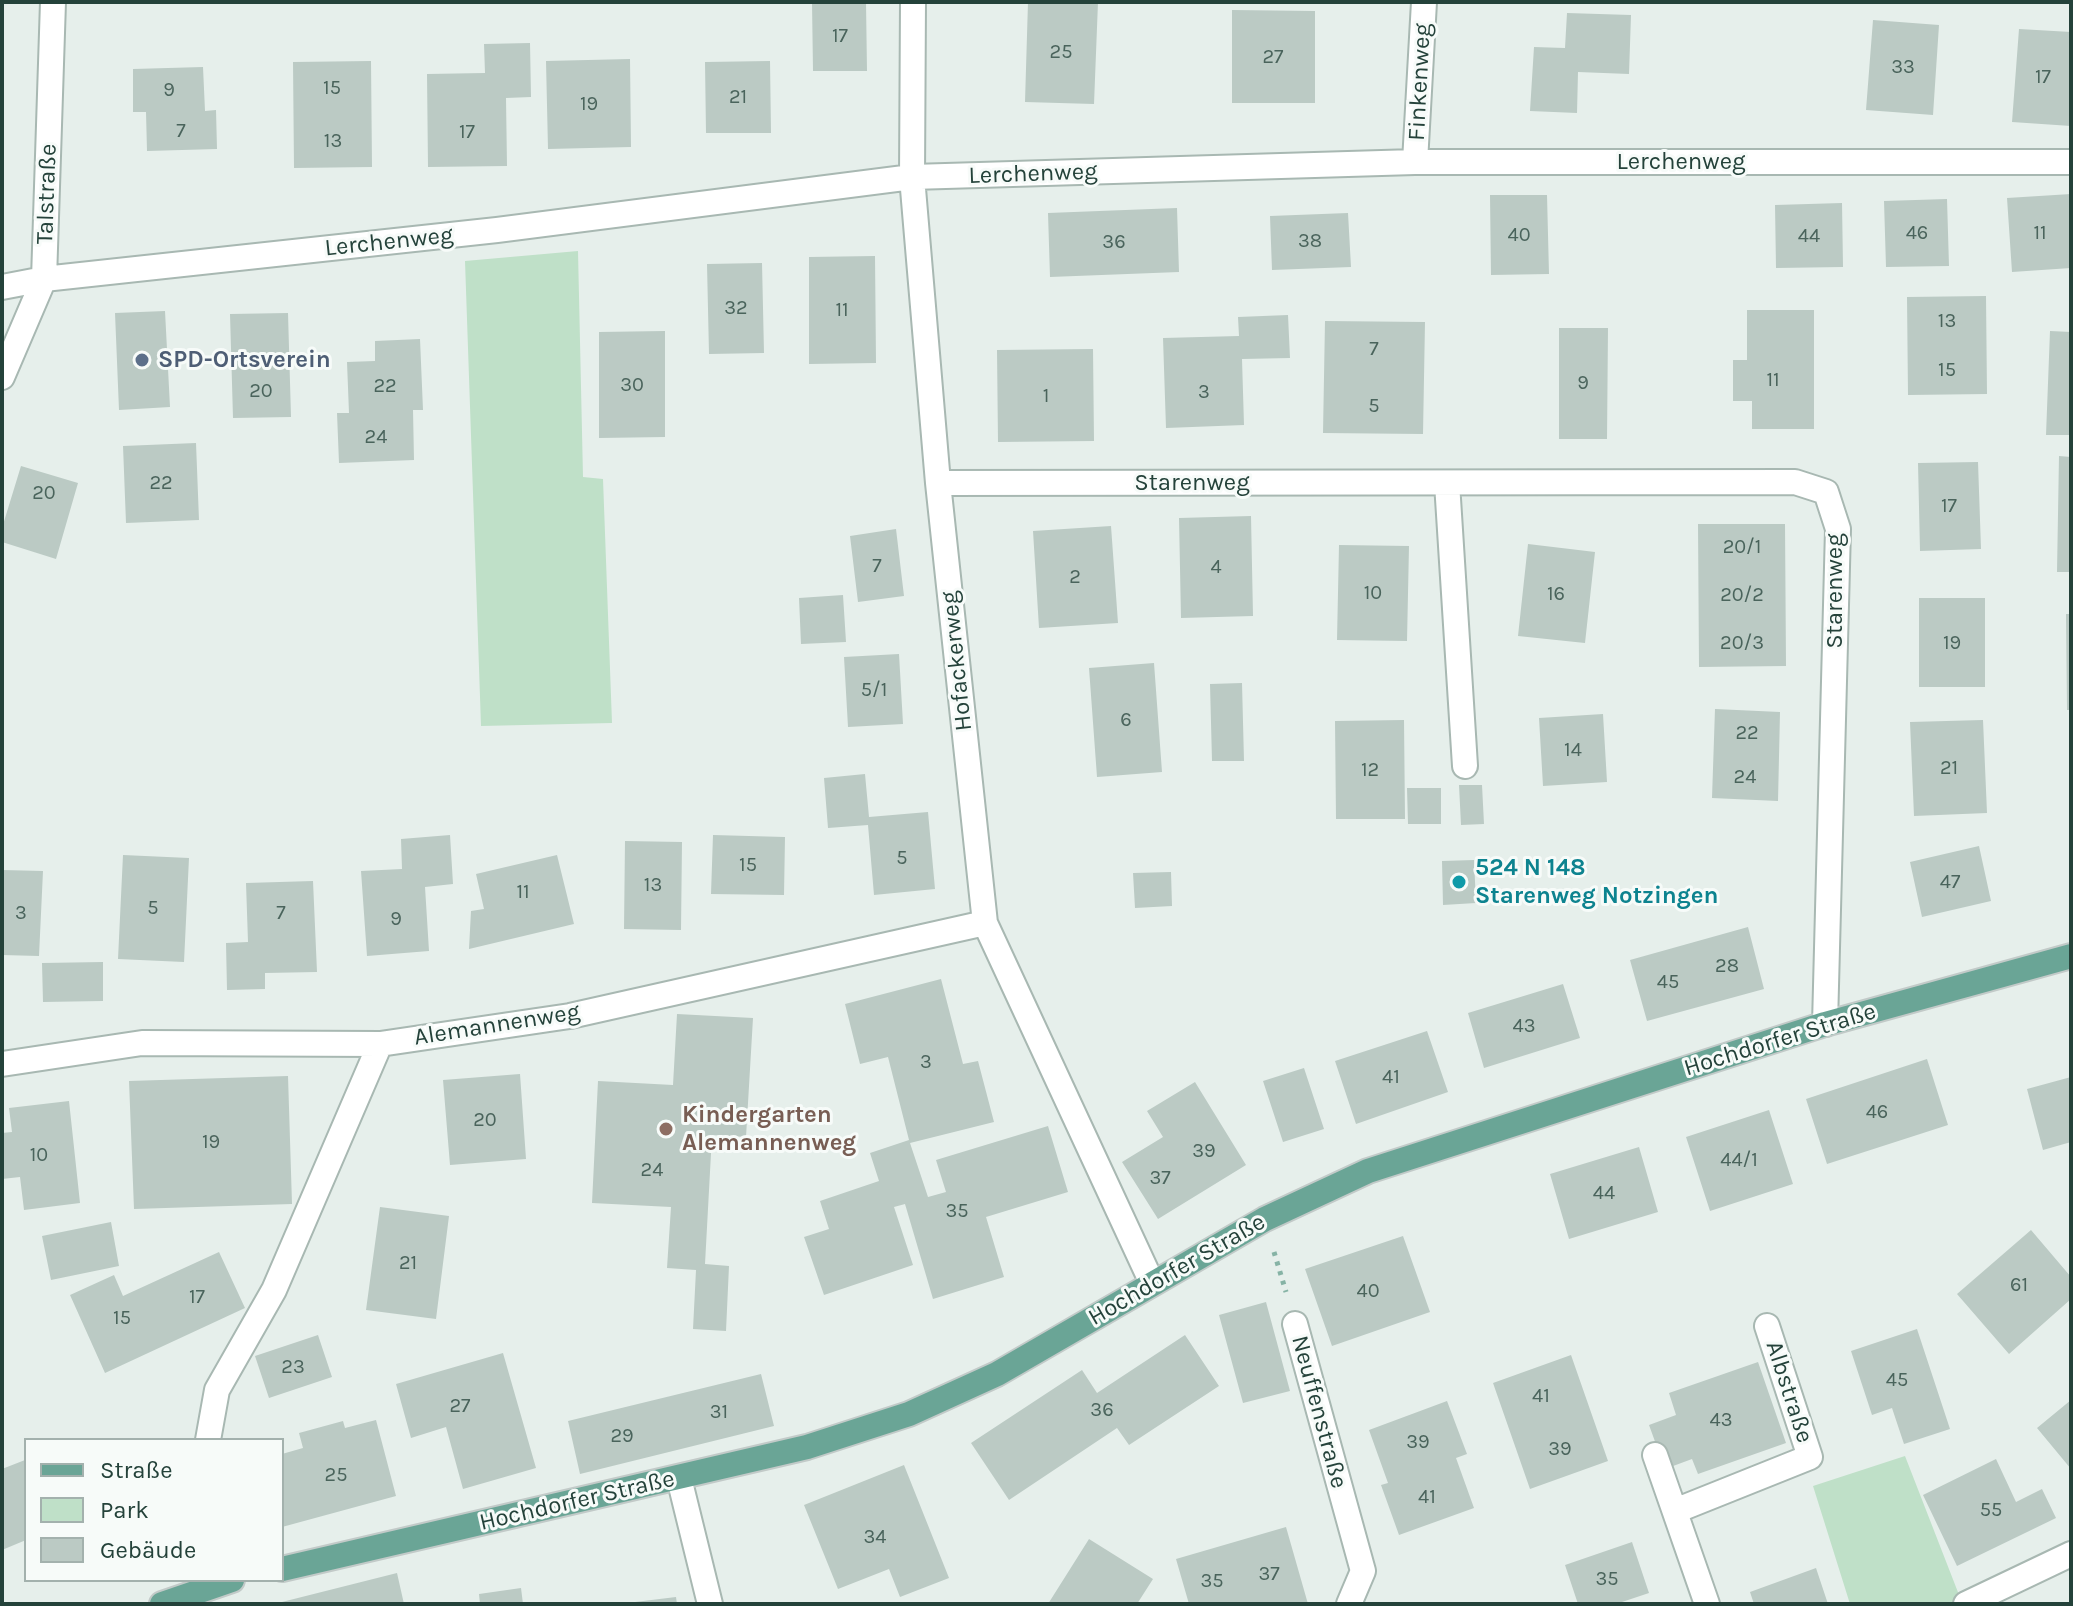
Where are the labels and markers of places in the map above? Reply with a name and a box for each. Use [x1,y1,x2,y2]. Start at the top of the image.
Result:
place label: SPD-Ortsverein [158,346,331,374]
marker: SPD-Ortsverein [133,351,151,369]
place label: 524 N 148 Starenweg Notzingen [1475,854,1718,910]
marker: 524 N 148 Starenweg Notzingen [1450,873,1468,891]
place label: Kindergarten Alemannenweg [682,1101,856,1157]
marker: Kindergarten Alemannenweg [657,1120,675,1138]

